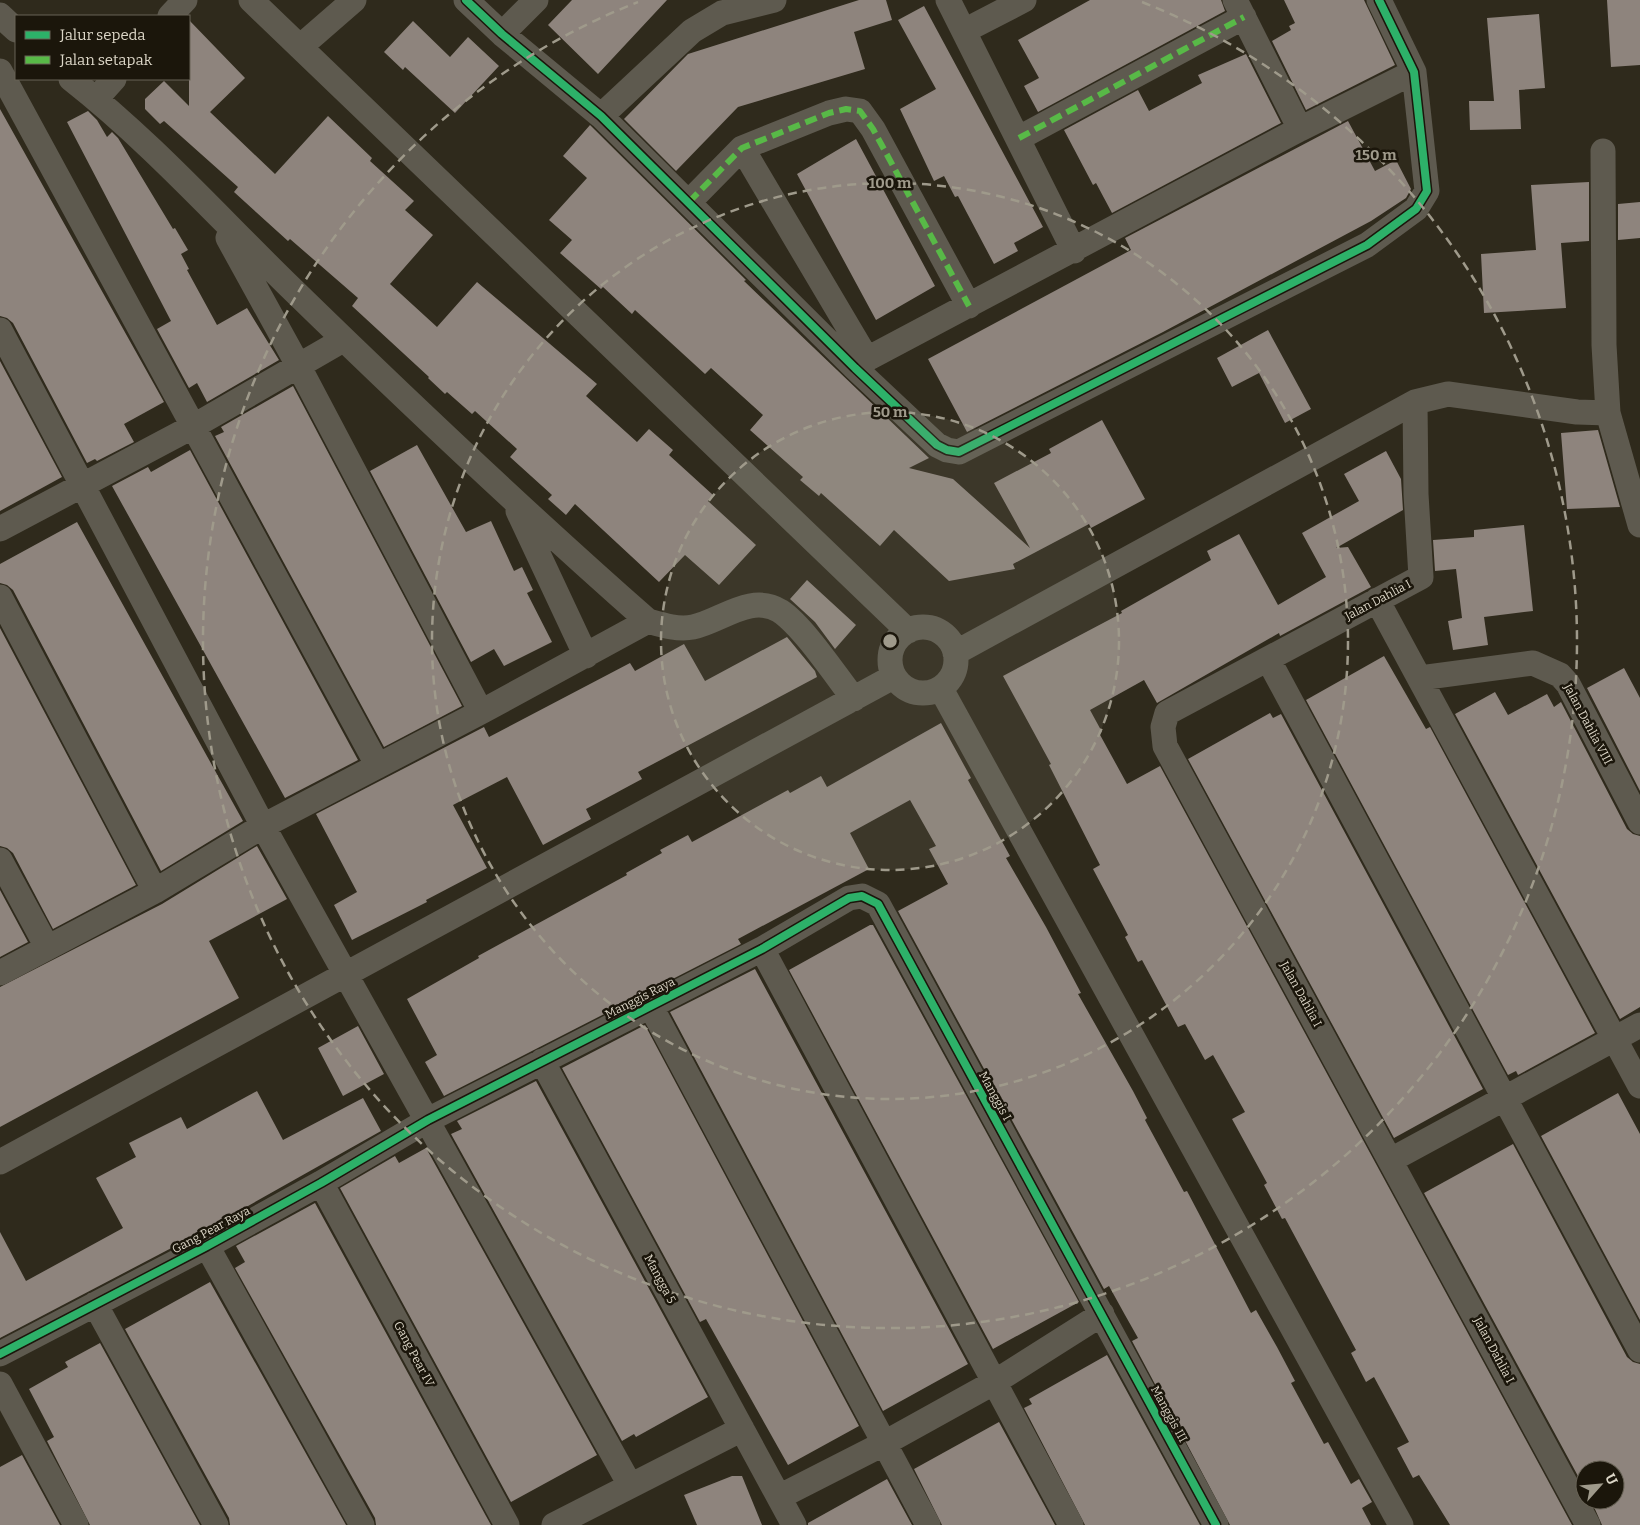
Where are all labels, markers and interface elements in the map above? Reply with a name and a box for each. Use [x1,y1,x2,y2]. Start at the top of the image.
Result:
legend [15,15,190,80]
text: Jalur sepeda [59,26,146,44]
text: Jalan setapak [59,51,153,69]
text: 150 m [1355,146,1397,164]
text: 100 m [869,174,912,192]
text: 50 m [873,403,908,421]
street label: Jalan Dahlia I [1342,577,1413,624]
centre of rings [881,632,899,650]
street label: Jalan Dahlia VIII [1560,681,1615,767]
street label: Jalan Dahlia I [1277,958,1325,1029]
street label: Manggis Raya [603,974,678,1022]
street label: Manggis I [976,1069,1014,1123]
street label: Gang Pear Raya [170,1203,253,1256]
street label: Mangga 5 [641,1252,679,1306]
street label: Jalan Dahlia I [1470,1314,1517,1385]
street label: Gang Pear IV [391,1319,437,1390]
street label: Manggis III [1148,1383,1190,1445]
north arrow [1575,1460,1625,1510]
text: U [1601,1471,1621,1488]

